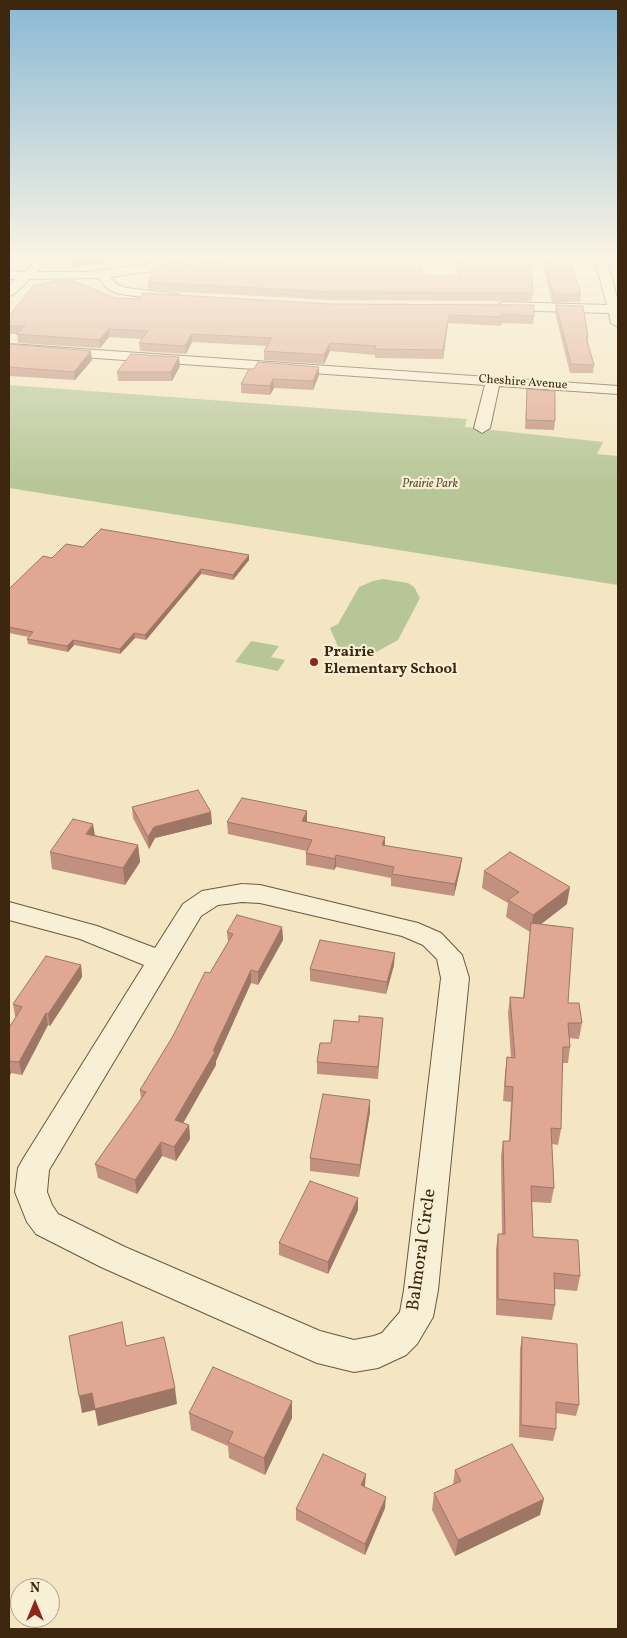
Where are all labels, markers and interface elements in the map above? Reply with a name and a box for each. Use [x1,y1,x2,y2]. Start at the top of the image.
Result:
street label: Cheshire Avenue [478,373,568,393]
park label: Prairie Park [402,478,458,492]
place label: Prairie Elementary School [324,644,457,679]
marker: Prairie Elementary School [308,656,320,668]
street label: Balmoral Circle [404,1188,442,1312]
north arrow [10,1578,60,1628]
text: N [30,1579,40,1598]

